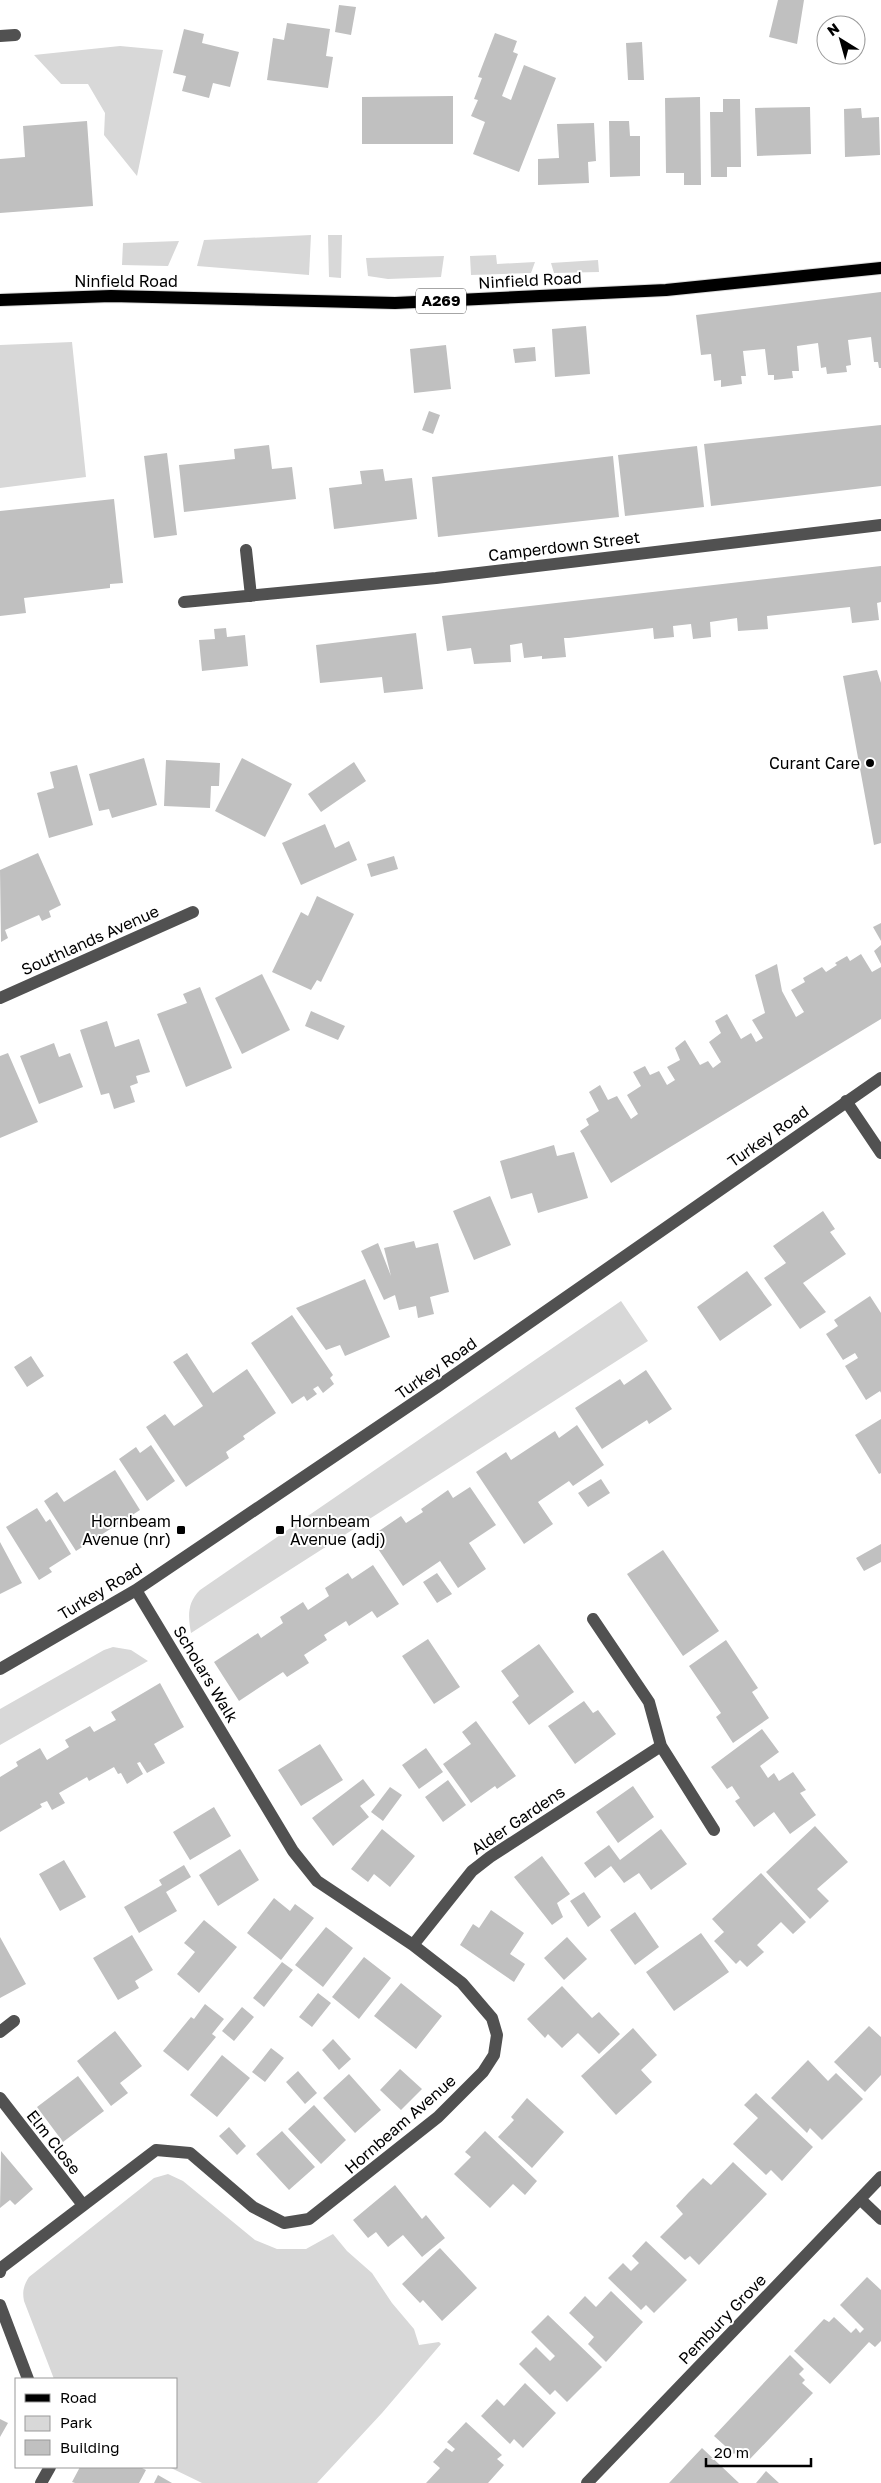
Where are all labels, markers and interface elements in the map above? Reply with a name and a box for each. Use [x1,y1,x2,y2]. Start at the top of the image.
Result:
north arrow [816,15,866,65]
text: N [824,19,842,39]
street label: Ninfield Road [478,267,582,293]
street label: Ninfield Road [74,271,178,291]
road number: A269 [416,288,466,314]
street label: Camperdown Street [487,527,641,565]
place label: Curant Care [769,753,860,773]
marker: Curant Care [864,757,876,769]
street label: Southlands Avenue [18,901,162,979]
street label: Turkey Road [724,1101,812,1171]
street label: Turkey Road [392,1333,480,1403]
place label: Hornbeam Avenue (nr) [82,1511,171,1549]
place label: Hornbeam Avenue (adj) [290,1511,386,1549]
marker: Hornbeam Avenue (nr) [175,1524,187,1536]
marker: Hornbeam Avenue (adj) [274,1524,286,1536]
street label: Turkey Road [54,1558,146,1624]
street label: Scholars Walk [169,1622,243,1726]
street label: Alder Gardens [467,1781,569,1859]
street label: Hornbeam Avenue [340,2070,460,2178]
street label: Elm Close [23,2106,85,2178]
street label: Pembury Grove [674,2270,770,2368]
legend [15,2378,178,2468]
text: Road [60,2388,97,2406]
text: Park [60,2413,93,2431]
scale bar [706,2436,811,2468]
text: Building [60,2438,120,2456]
text: 20 m [714,2443,749,2461]

